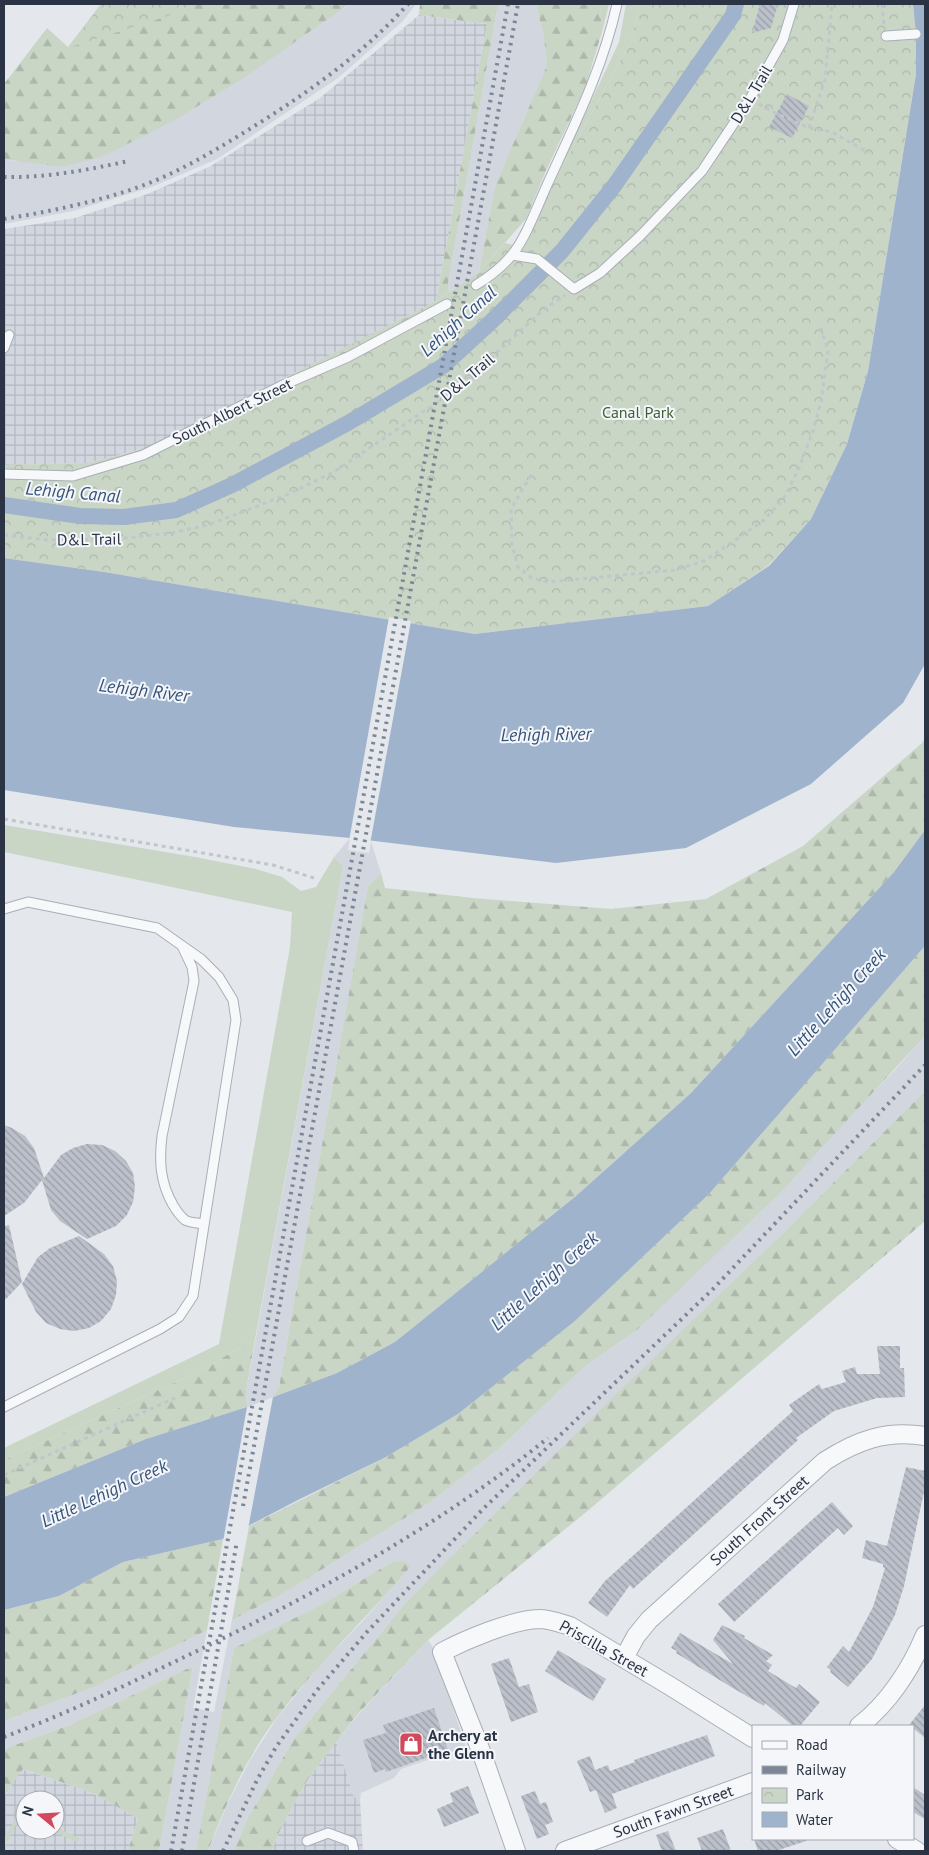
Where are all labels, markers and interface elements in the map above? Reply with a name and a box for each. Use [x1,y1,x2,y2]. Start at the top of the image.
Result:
street label: D&L Trail [726,61,776,127]
water label: Lehigh Canal [415,281,501,361]
street label: D&L Trail [436,348,498,405]
street label: South Albert Street [169,373,296,449]
park label: Canal Park [602,402,674,422]
water label: Lehigh Canal [25,476,121,508]
street label: D&L Trail [57,528,122,550]
water label: Lehigh River [98,673,192,707]
water label: Lehigh River [500,722,593,746]
water label: Little Lehigh Creek [782,943,891,1061]
water label: Little Lehigh Creek [485,1226,603,1335]
water label: Little Lehigh Creek [37,1453,172,1532]
street label: South Front Street [706,1470,813,1570]
street label: Priscilla Street [556,1615,653,1681]
place label: Archery at the Glenn [428,1725,498,1763]
legend [752,1725,914,1840]
shop icon: Archery at the Glenn [398,1731,424,1757]
text: Road [796,1735,828,1754]
text: Railway [796,1760,846,1779]
street label: South Fawn Street [610,1780,736,1842]
text: Park [796,1785,824,1804]
north arrow [15,1790,65,1840]
text: N [18,1804,38,1818]
text: Water [796,1810,833,1829]

